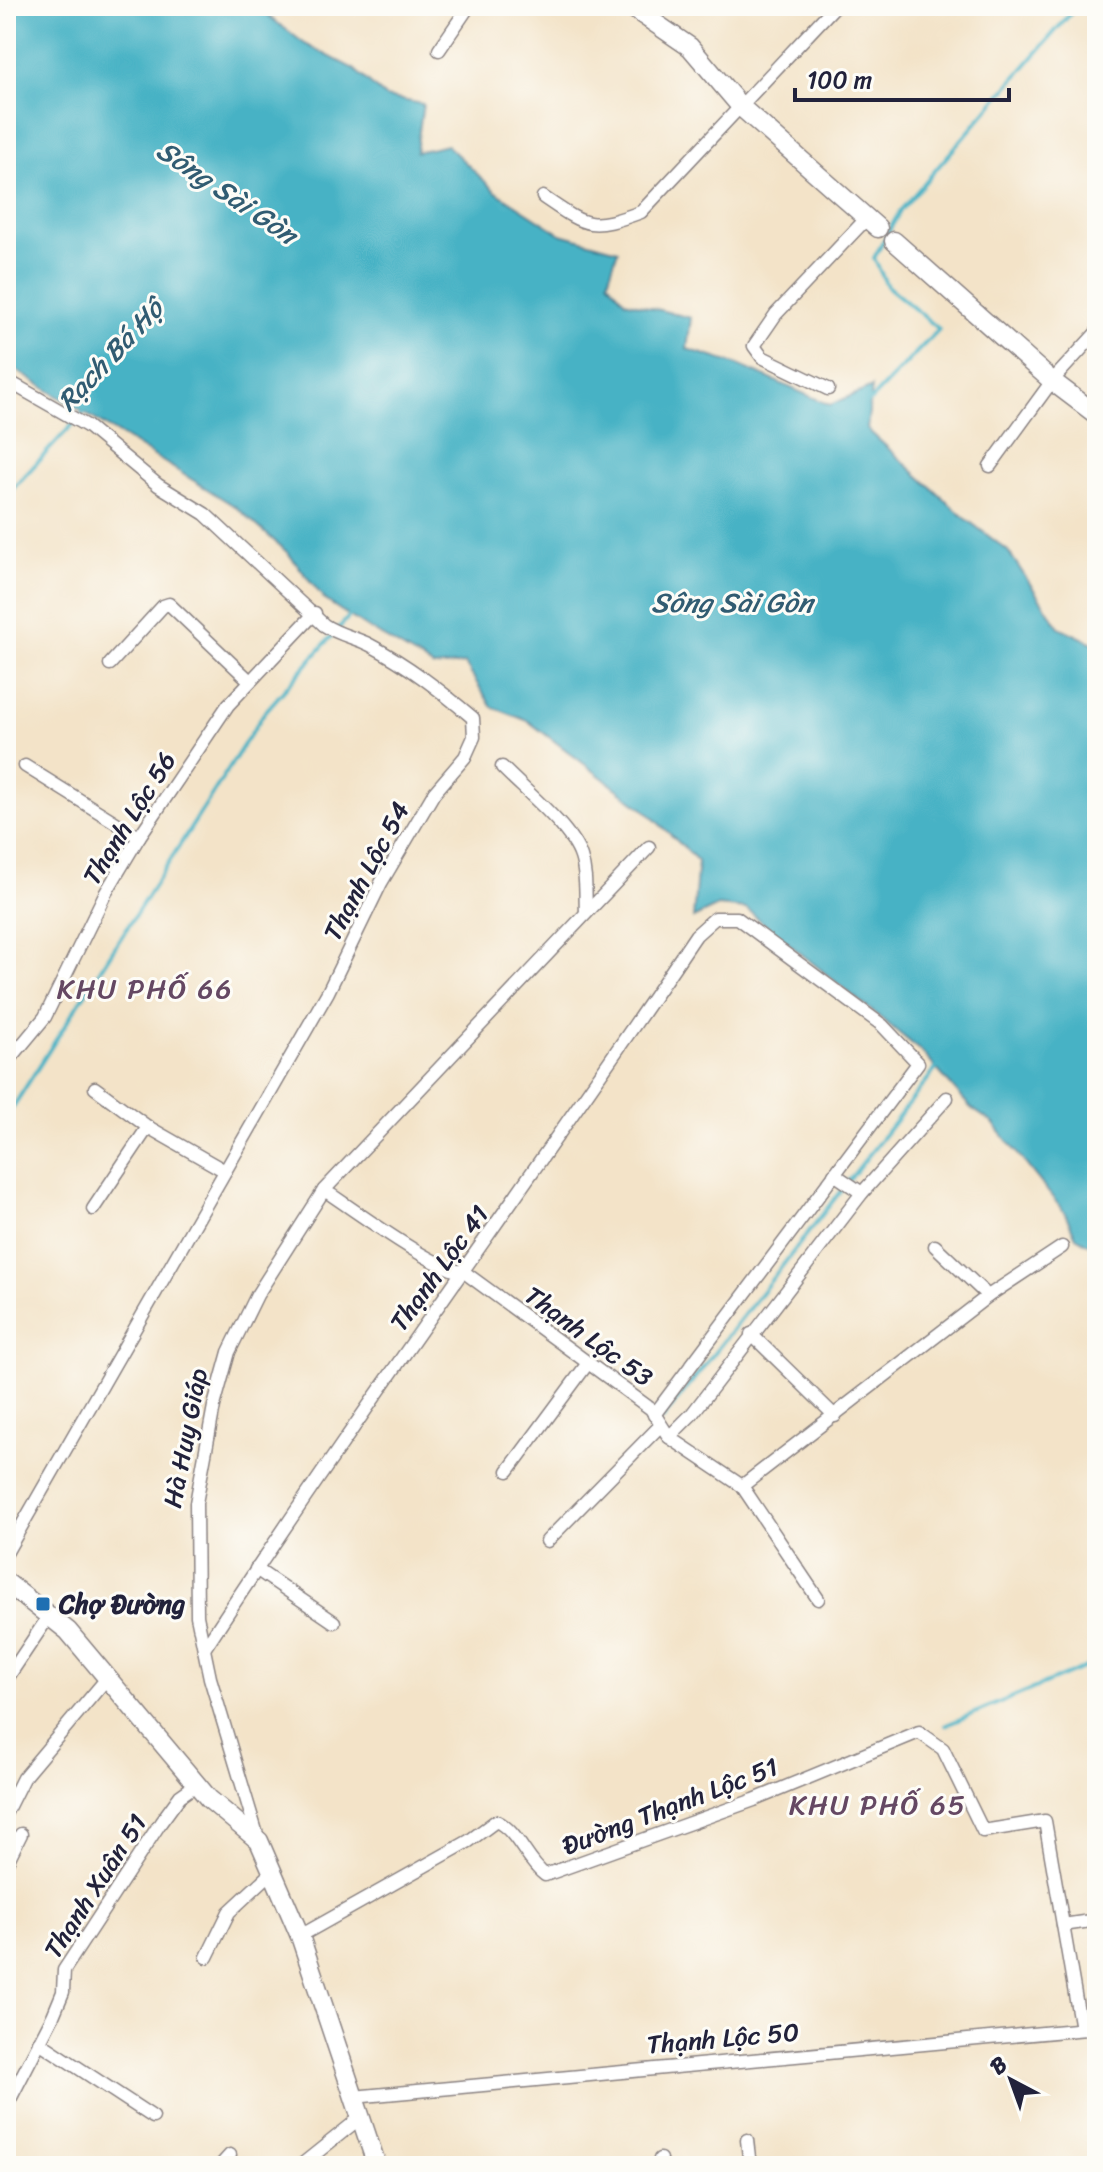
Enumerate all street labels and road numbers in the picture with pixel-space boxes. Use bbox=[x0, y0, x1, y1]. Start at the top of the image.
street label: Thạnh Lộc 56 bbox=[69, 742, 189, 894]
street label: Thạnh Lộc 54 bbox=[310, 793, 422, 949]
street label: Thạnh Lộc 41 bbox=[377, 1195, 501, 1341]
street label: Thạnh Lộc 53 bbox=[515, 1273, 663, 1399]
street label: Hà Huy Giáp bbox=[149, 1364, 221, 1512]
street label: Đường Thạnh Lộc 51 bbox=[555, 1744, 785, 1868]
street label: Thạnh Xuân 51 bbox=[31, 1804, 159, 1968]
street label: Thạnh Lộc 50 bbox=[645, 2008, 801, 2068]

